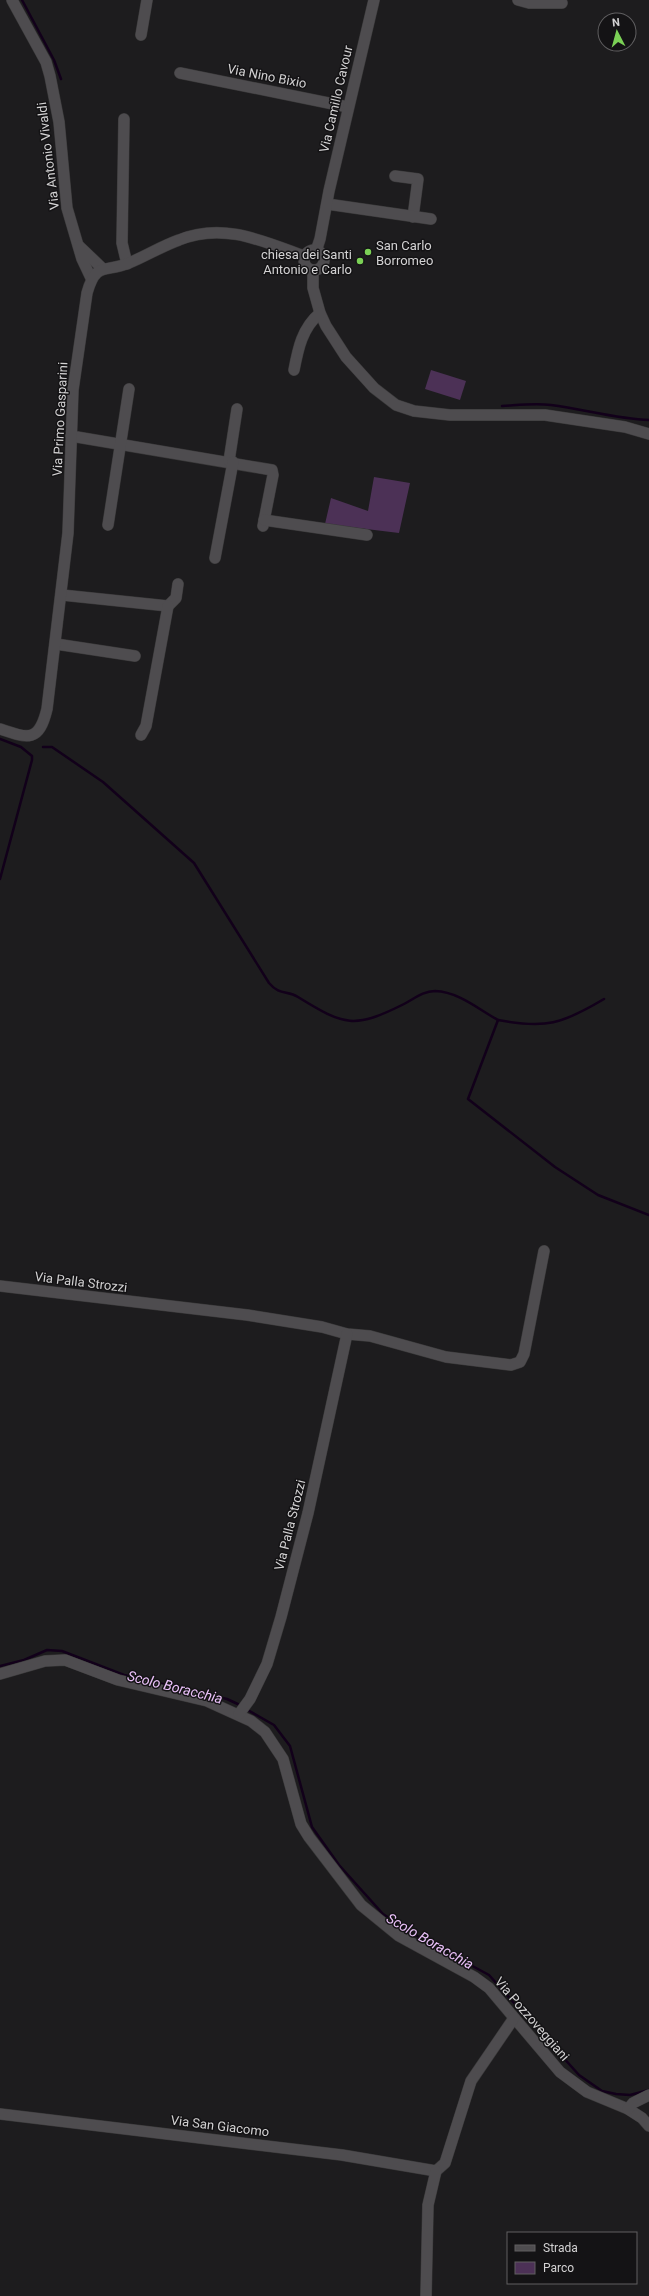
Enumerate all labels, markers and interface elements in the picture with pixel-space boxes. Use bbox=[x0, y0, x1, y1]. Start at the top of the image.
north arrow bbox=[597, 12, 637, 52]
text: N bbox=[611, 16, 621, 29]
street label: Via Camillo Cavour bbox=[316, 43, 356, 154]
street label: Via Nino Bixio bbox=[226, 61, 308, 91]
street label: Via Antonio Vivaldi bbox=[34, 101, 62, 211]
place label: San Carlo Borromeo bbox=[376, 238, 433, 268]
place label: chiesa dei Santi Antonio e Carlo bbox=[261, 247, 352, 277]
marker: San Carlo Borromeo bbox=[363, 247, 373, 257]
marker: chiesa dei Santi Antonio e Carlo bbox=[355, 256, 365, 266]
street label: Via Primo Gasparini bbox=[50, 361, 70, 477]
street label: Via Palla Strozzi bbox=[34, 1269, 128, 1295]
street label: Via Palla Strozzi bbox=[271, 1478, 309, 1572]
water label: Scolo Boracchia bbox=[126, 1667, 224, 1707]
water label: Scolo Boracchia bbox=[384, 1910, 476, 1972]
street label: Via Pozzoveggiani bbox=[492, 1974, 572, 2064]
street label: Via San Giacomo bbox=[170, 2113, 270, 2139]
legend bbox=[507, 2232, 637, 2284]
text: Strada bbox=[543, 2241, 578, 2255]
text: Parco bbox=[543, 2261, 574, 2275]

